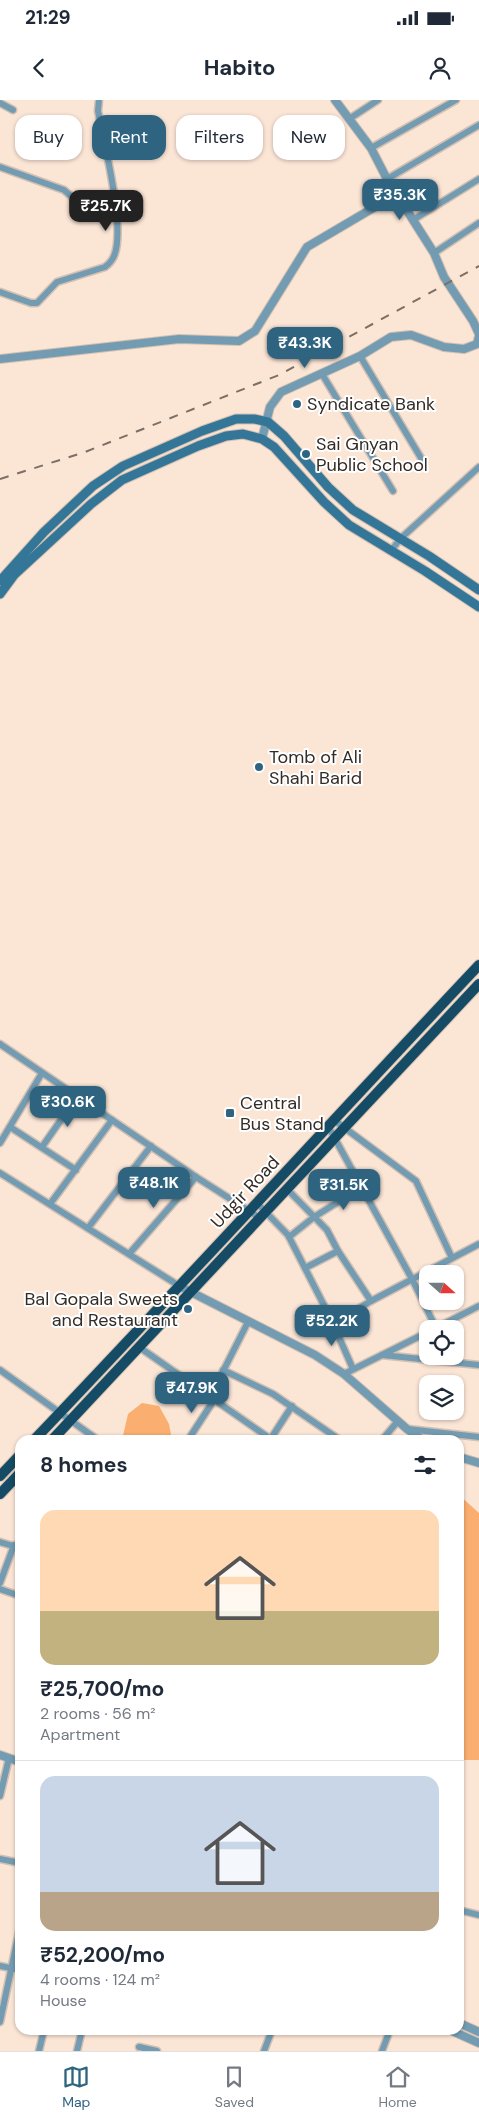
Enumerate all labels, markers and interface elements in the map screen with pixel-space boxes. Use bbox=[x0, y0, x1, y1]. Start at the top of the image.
text: 21:29 bbox=[25, 5, 71, 30]
text: Habito bbox=[204, 53, 275, 82]
icon: back bbox=[25, 54, 53, 82]
icon: person bbox=[426, 54, 454, 82]
chip: Buy bbox=[15, 115, 82, 160]
chip: Rent bbox=[92, 115, 166, 160]
chip: Filters bbox=[176, 115, 263, 160]
chip: New bbox=[273, 115, 345, 160]
pin: ₹35.3K bbox=[359, 178, 441, 221]
text: ₹35.3K bbox=[373, 184, 427, 205]
pin: ₹25.7K bbox=[65, 190, 147, 232]
text: ₹25.7K bbox=[80, 195, 132, 216]
pin: ₹43.3K bbox=[264, 326, 346, 369]
text: ₹43.3K bbox=[278, 332, 332, 353]
place label: Syndicate Bank bbox=[307, 392, 435, 416]
marker: Syndicate Bank bbox=[291, 398, 303, 410]
place label: Sai Gnyan Public School bbox=[316, 432, 428, 477]
marker: Sai Gnyan Public School bbox=[300, 448, 312, 460]
place label: Tomb of Ali Shahi Barid bbox=[269, 745, 362, 790]
marker: Tomb of Ali Shahi Barid bbox=[253, 761, 265, 773]
pin: ₹30.6K bbox=[27, 1086, 109, 1128]
text: ₹30.6K bbox=[41, 1091, 95, 1112]
place label: Central Bus Stand bbox=[240, 1091, 324, 1136]
marker: Central Bus Stand bbox=[224, 1107, 236, 1119]
street label: Udgir Road bbox=[205, 1151, 285, 1233]
pin: ₹48.1K bbox=[113, 1166, 195, 1209]
pin: ₹31.5K bbox=[303, 1168, 385, 1211]
text: ₹48.1K bbox=[129, 1172, 179, 1193]
text: ₹31.5K bbox=[319, 1174, 369, 1195]
north arrow bbox=[419, 1265, 464, 1310]
map controls bbox=[419, 1265, 464, 1420]
place label: Bal Gopala Sweets and Restaurant bbox=[25, 1287, 178, 1332]
marker: Bal Gopala Sweets and Restaurant bbox=[182, 1303, 194, 1315]
pin: ₹52.2K bbox=[291, 1304, 373, 1347]
text: ₹52.2K bbox=[306, 1310, 358, 1331]
button: locate bbox=[419, 1320, 464, 1365]
pin: ₹47.9K bbox=[151, 1372, 233, 1414]
button: layers bbox=[419, 1375, 464, 1420]
text: ₹47.9K bbox=[166, 1377, 218, 1398]
text: 8 homes bbox=[40, 1451, 128, 1479]
icon: filters bbox=[411, 1451, 439, 1479]
icon: home bbox=[195, 1543, 285, 1633]
text: ₹25,700/mo bbox=[40, 1675, 164, 1703]
text: 2 rooms · 56 m² bbox=[40, 1703, 156, 1724]
text: Apartment bbox=[40, 1724, 120, 1745]
icon: home bbox=[195, 1808, 285, 1898]
text: ₹52,200/mo bbox=[40, 1941, 165, 1969]
text: 4 rooms · 124 m² bbox=[40, 1969, 160, 1990]
text: House bbox=[40, 1990, 87, 2011]
tab: Map bbox=[62, 2063, 90, 2111]
tab: Saved bbox=[215, 2063, 254, 2111]
tab: Home bbox=[378, 2063, 417, 2111]

